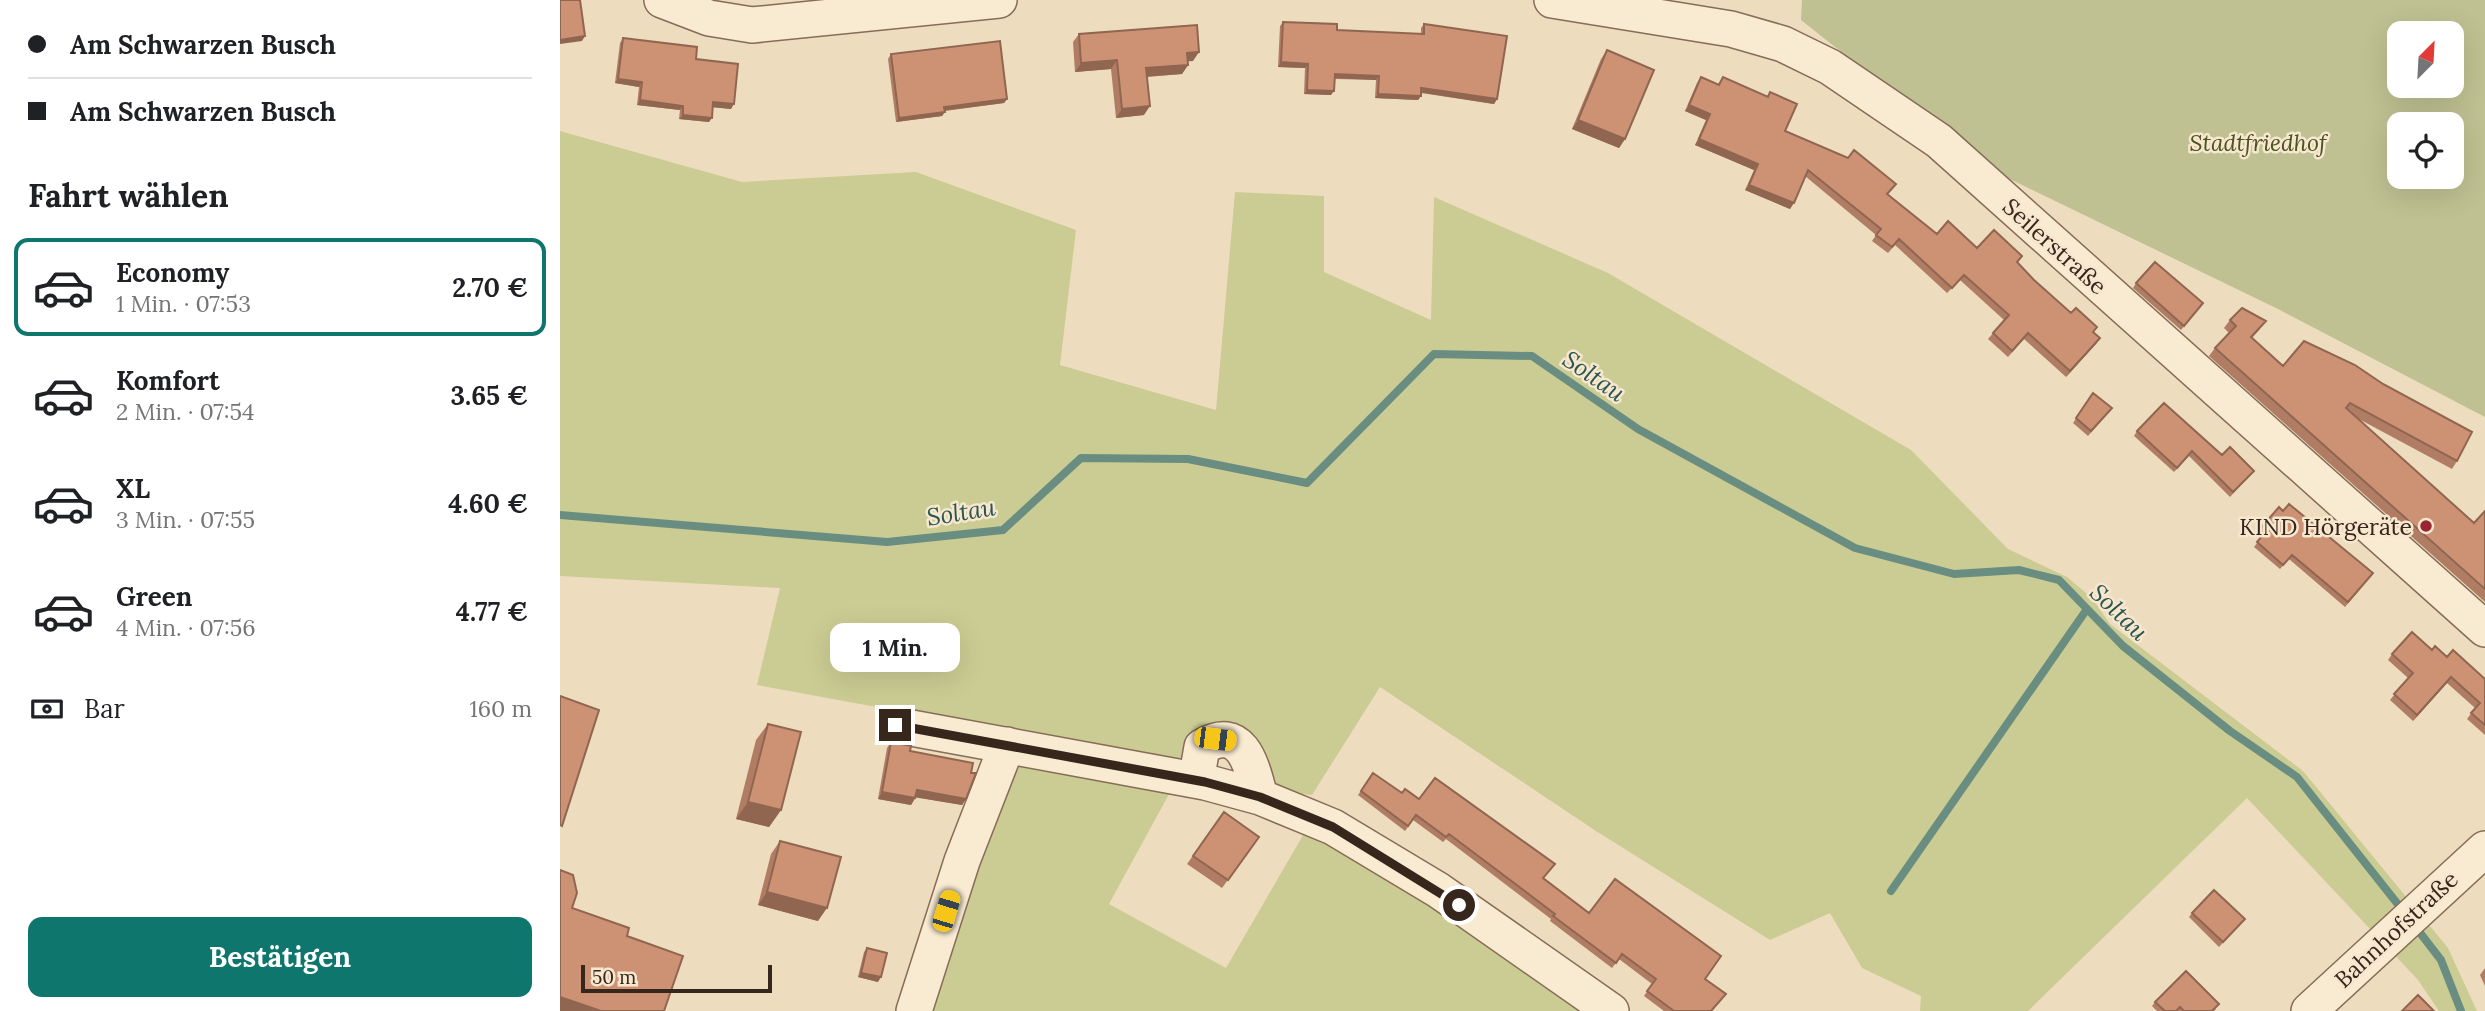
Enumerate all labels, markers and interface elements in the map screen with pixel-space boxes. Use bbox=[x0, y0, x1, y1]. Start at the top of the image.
north arrow bbox=[2387, 21, 2464, 98]
map controls bbox=[2387, 21, 2464, 189]
text: Am Schwarzen Busch bbox=[70, 28, 336, 61]
text: Am Schwarzen Busch bbox=[70, 95, 336, 128]
button: locate bbox=[2387, 112, 2464, 189]
park label: Stadtfriedhof bbox=[2190, 128, 2329, 157]
text: Fahrt wählen bbox=[28, 175, 229, 216]
street label: Seilerstraße bbox=[1997, 192, 2113, 300]
icon: car bbox=[32, 256, 95, 319]
text: Economy bbox=[116, 256, 229, 289]
text: 2.70 € bbox=[452, 271, 528, 304]
text: 1 Min. · 07:53 bbox=[116, 289, 251, 318]
water label: Soltau bbox=[1557, 344, 1632, 409]
icon: car bbox=[32, 364, 95, 427]
text: Komfort bbox=[116, 364, 220, 397]
text: 3.65 € bbox=[451, 379, 528, 412]
text: 2 Min. · 07:54 bbox=[116, 397, 255, 426]
icon: car bbox=[32, 472, 95, 535]
text: XL bbox=[116, 472, 150, 505]
text: 4.60 € bbox=[448, 487, 528, 520]
water label: Soltau bbox=[925, 491, 998, 533]
text: 3 Min. · 07:55 bbox=[116, 505, 255, 534]
place label: KIND Hörgeräte bbox=[2239, 512, 2412, 541]
marker: KIND Hörgeräte bbox=[2418, 518, 2434, 534]
water label: Soltau bbox=[2083, 577, 2155, 648]
icon: car bbox=[32, 580, 95, 643]
text: Green bbox=[116, 580, 192, 613]
text: 4.77 € bbox=[456, 595, 528, 628]
text: 4 Min. · 07:56 bbox=[116, 613, 256, 642]
callout: 1 Min. bbox=[830, 624, 960, 672]
text: 1 Min. bbox=[862, 633, 928, 662]
icon: cash bbox=[28, 690, 66, 728]
text: Bar bbox=[84, 692, 125, 725]
text: 160 m bbox=[469, 694, 532, 723]
route end bbox=[879, 709, 911, 741]
car bbox=[1193, 726, 1238, 752]
street label: Bahnhofstraße bbox=[2328, 864, 2464, 994]
car bbox=[930, 888, 963, 934]
route start bbox=[1443, 889, 1475, 921]
button: Bestätigen bbox=[28, 917, 532, 997]
scale bar bbox=[581, 962, 772, 994]
text: 50 m bbox=[592, 965, 636, 989]

